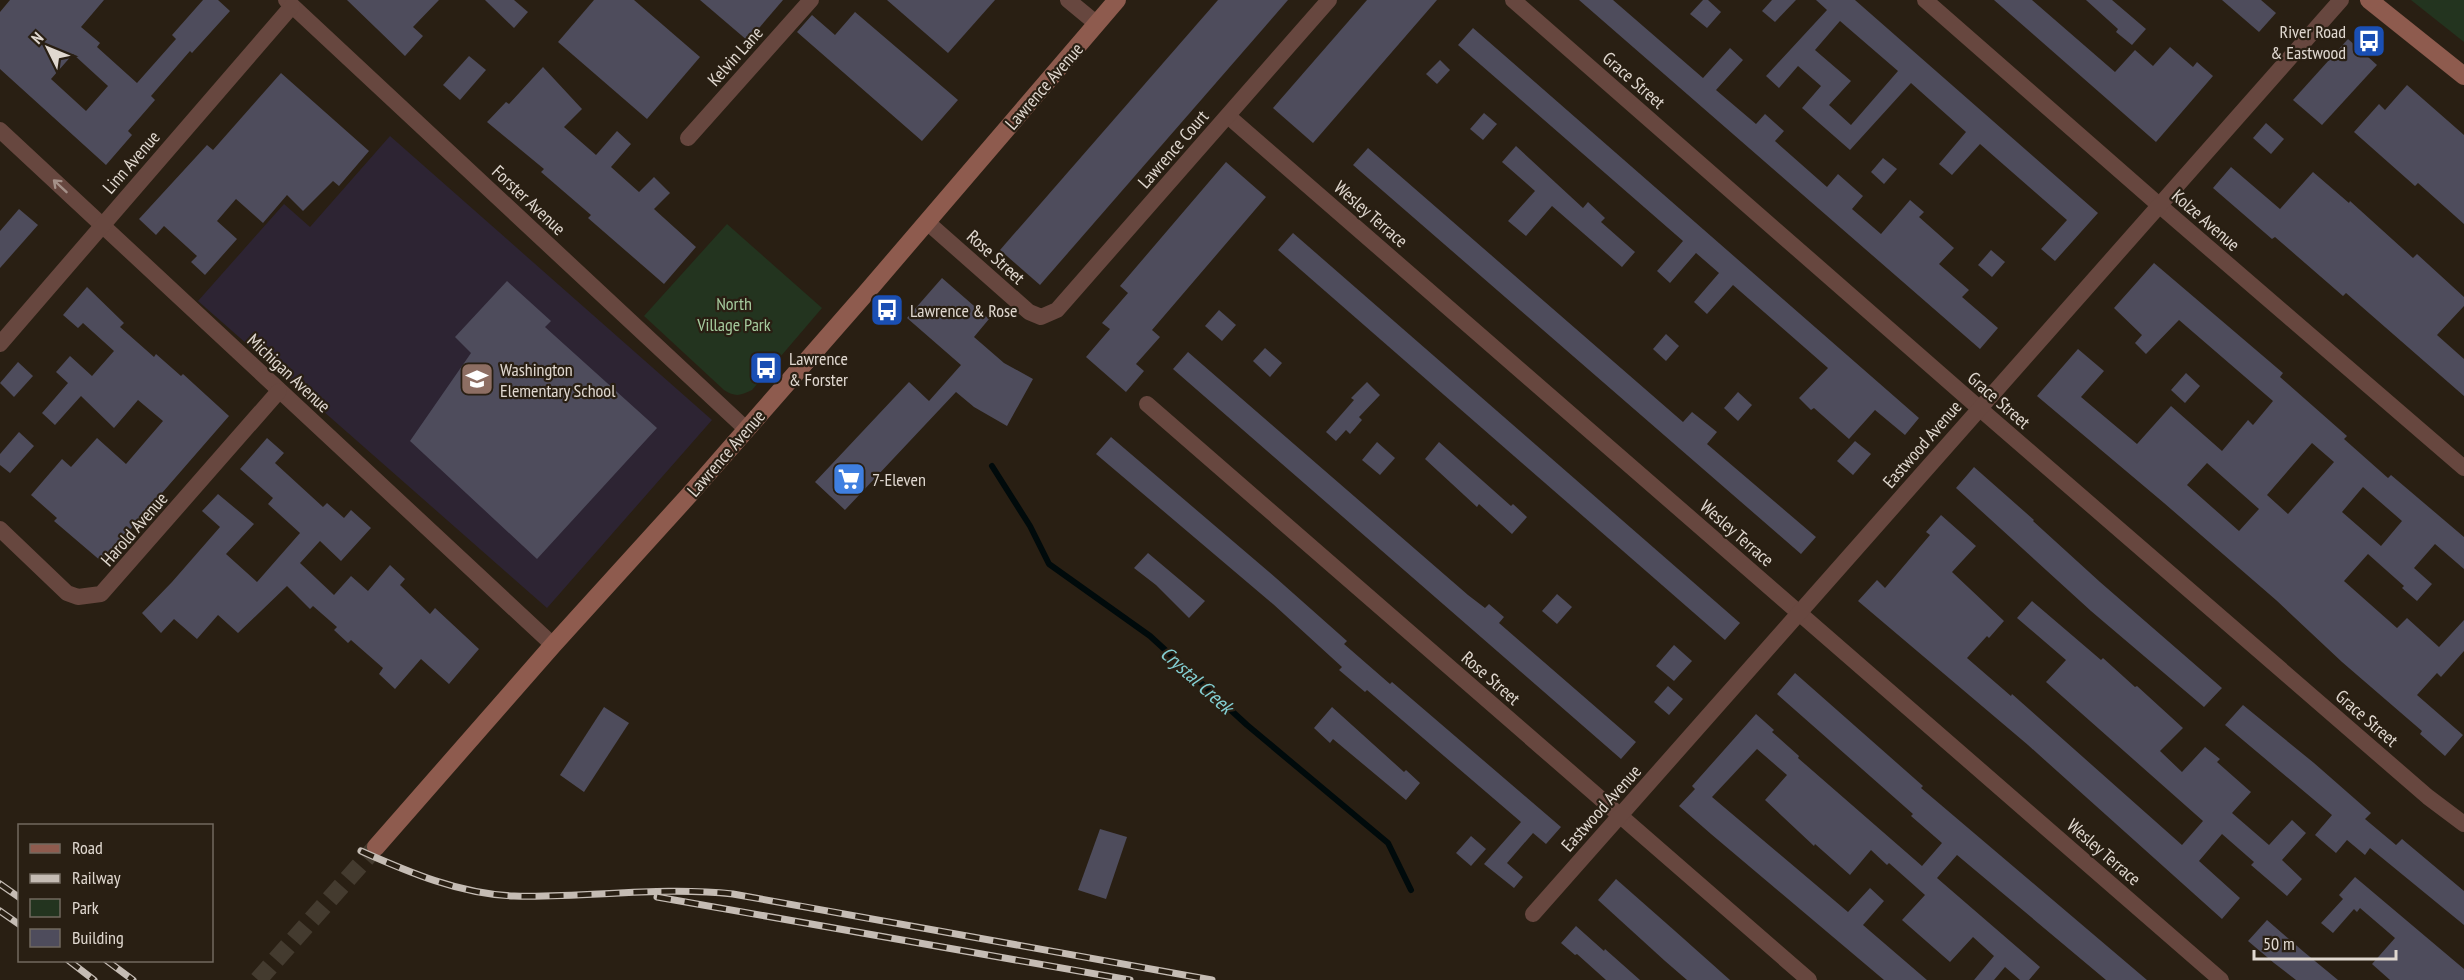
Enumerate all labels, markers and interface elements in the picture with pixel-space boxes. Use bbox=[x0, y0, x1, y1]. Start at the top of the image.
north arrow bbox=[18, 18, 78, 78]
place label: River Road & Eastwood bbox=[2271, 20, 2346, 64]
street label: Kelvin Lane bbox=[702, 21, 768, 91]
bus stop icon: River Road & Eastwood bbox=[2351, 23, 2387, 59]
text: N bbox=[27, 28, 47, 48]
street label: Lawrence Avenue bbox=[1000, 38, 1088, 134]
street label: Grace Street bbox=[1598, 47, 1670, 114]
street label: Lawrence Court bbox=[1133, 105, 1213, 193]
street label: Linn Avenue bbox=[97, 126, 165, 198]
street label: Forster Avenue bbox=[487, 160, 571, 240]
street label: Wesley Terrace bbox=[1329, 176, 1413, 252]
one-way arrow bbox=[53, 179, 68, 193]
street label: Kolze Avenue bbox=[2167, 184, 2245, 256]
street label: Rose Street bbox=[962, 225, 1030, 289]
park label: North Village Park bbox=[696, 292, 771, 336]
bus stop icon: Lawrence & Rose bbox=[869, 292, 905, 328]
place label: Lawrence & Rose bbox=[910, 299, 1018, 322]
street label: Michigan Avenue bbox=[243, 329, 335, 417]
place label: Lawrence & Forster bbox=[789, 347, 848, 391]
bus stop icon: Lawrence & Forster bbox=[748, 350, 784, 386]
place label: Washington Elementary School bbox=[500, 358, 616, 402]
school or university icon: Washington Elementary School bbox=[459, 361, 495, 397]
street label: Grace Street bbox=[1963, 367, 2035, 434]
street label: Eastwood Avenue bbox=[1878, 395, 1966, 493]
street label: Lawrence Avenue bbox=[682, 405, 770, 501]
supermarket icon: 7-Eleven bbox=[831, 461, 867, 497]
place label: 7-Eleven bbox=[872, 468, 926, 491]
street label: Harold Avenue bbox=[96, 487, 172, 571]
street label: Wesley Terrace bbox=[1695, 495, 1779, 571]
water label: Crystal Creek bbox=[1155, 640, 1241, 721]
street label: Rose Street bbox=[1457, 646, 1525, 710]
street label: Grace Street bbox=[2331, 685, 2403, 752]
street label: Eastwood Avenue bbox=[1556, 760, 1646, 856]
street label: Wesley Terrace bbox=[2062, 814, 2146, 890]
legend bbox=[18, 824, 213, 962]
text: Road bbox=[72, 836, 103, 859]
text: Railway bbox=[72, 866, 121, 889]
text: Park bbox=[72, 896, 99, 919]
scale bar bbox=[2254, 923, 2396, 961]
text: Building bbox=[72, 926, 124, 949]
text: 50 m bbox=[2263, 932, 2295, 955]

